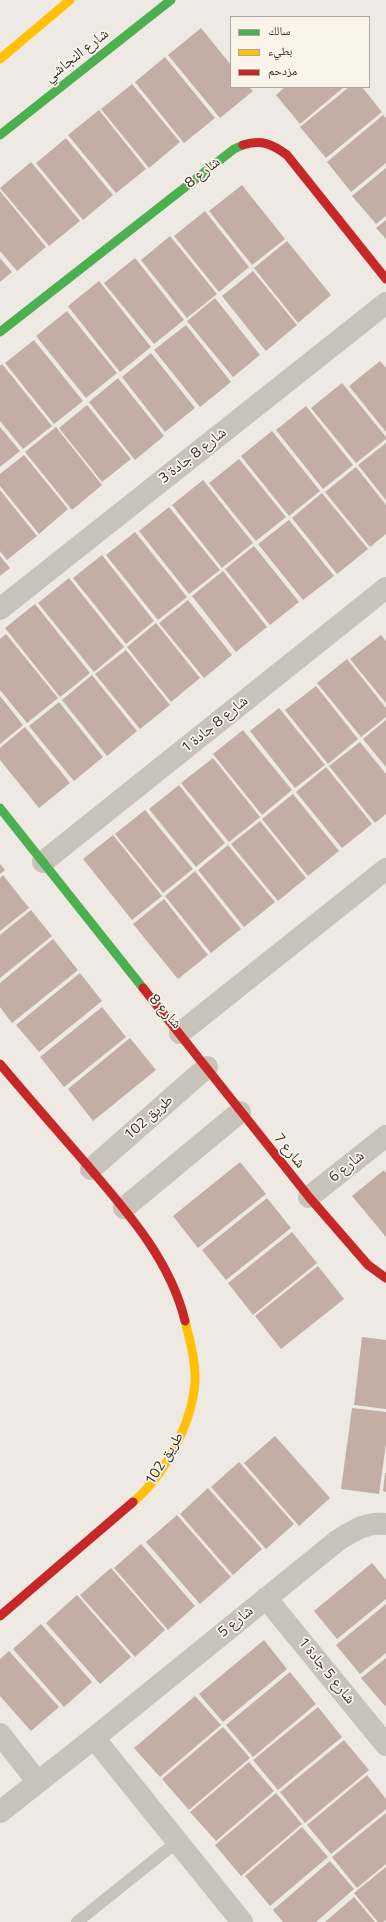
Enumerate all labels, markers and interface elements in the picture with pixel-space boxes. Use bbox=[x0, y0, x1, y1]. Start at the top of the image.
legend bbox=[230, 16, 370, 88]
text: سالك bbox=[268, 21, 290, 40]
street label: شارع النجاشي bbox=[41, 25, 113, 87]
text: بطيء bbox=[268, 41, 292, 60]
text: مزدحم bbox=[268, 61, 297, 80]
street label: شارع 8 bbox=[182, 154, 224, 192]
street label: شارع 8 جادة 3 bbox=[156, 424, 230, 488]
street label: شارع 8 جادة 1 bbox=[178, 693, 252, 757]
street label: شارع 8 bbox=[145, 991, 185, 1033]
street label: طريق 102 bbox=[121, 1092, 177, 1144]
street label: شارع 7 bbox=[269, 1130, 309, 1172]
street label: شارع 6 bbox=[326, 1147, 368, 1187]
street label: طريق 102 bbox=[142, 1429, 188, 1489]
street label: شارع 5 bbox=[215, 1602, 257, 1642]
street label: شارع 5 جادة 1 bbox=[294, 1634, 358, 1708]

